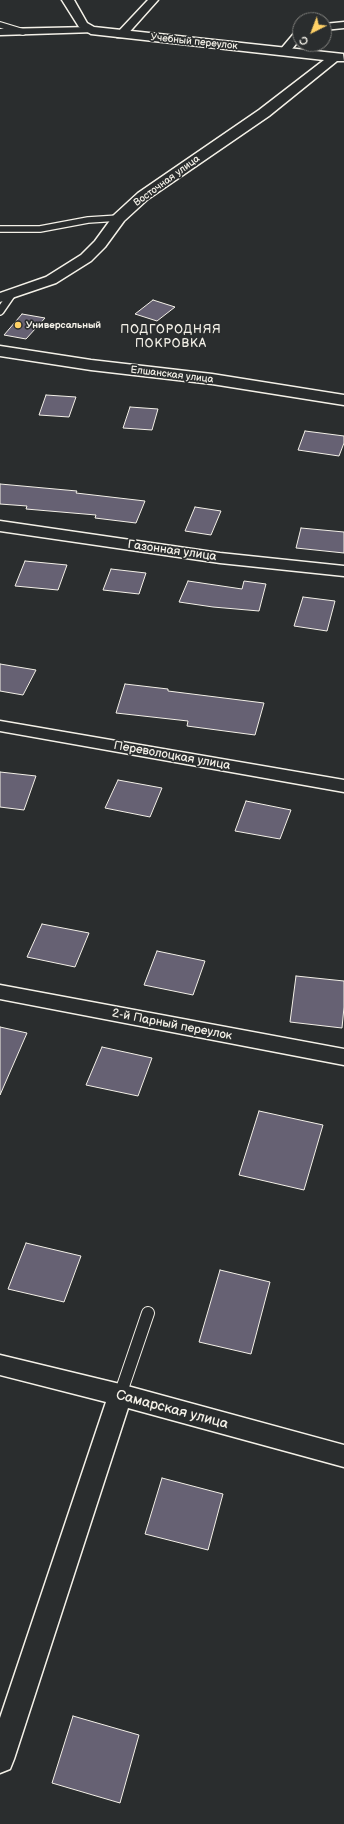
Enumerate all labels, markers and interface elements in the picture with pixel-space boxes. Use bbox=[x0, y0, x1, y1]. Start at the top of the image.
north arrow bbox=[292, 12, 332, 52]
street label: Учебный переулок bbox=[150, 31, 238, 53]
text: С bbox=[297, 33, 311, 48]
street label: Восточная улица bbox=[132, 153, 202, 209]
place label: Универсальный bbox=[26, 319, 101, 331]
marker: Универсальный bbox=[13, 320, 23, 330]
district label: ПОДГОРОДНЯЯ ПОКРОВКА bbox=[120, 323, 222, 351]
street label: Елшанская улица bbox=[130, 364, 214, 386]
street label: Газонная улица bbox=[127, 538, 217, 564]
street label: Переволоцкая улица bbox=[113, 739, 231, 773]
street label: 2-й Парный переулок bbox=[111, 1006, 233, 1044]
street label: Самарская улица bbox=[114, 1387, 230, 1433]

